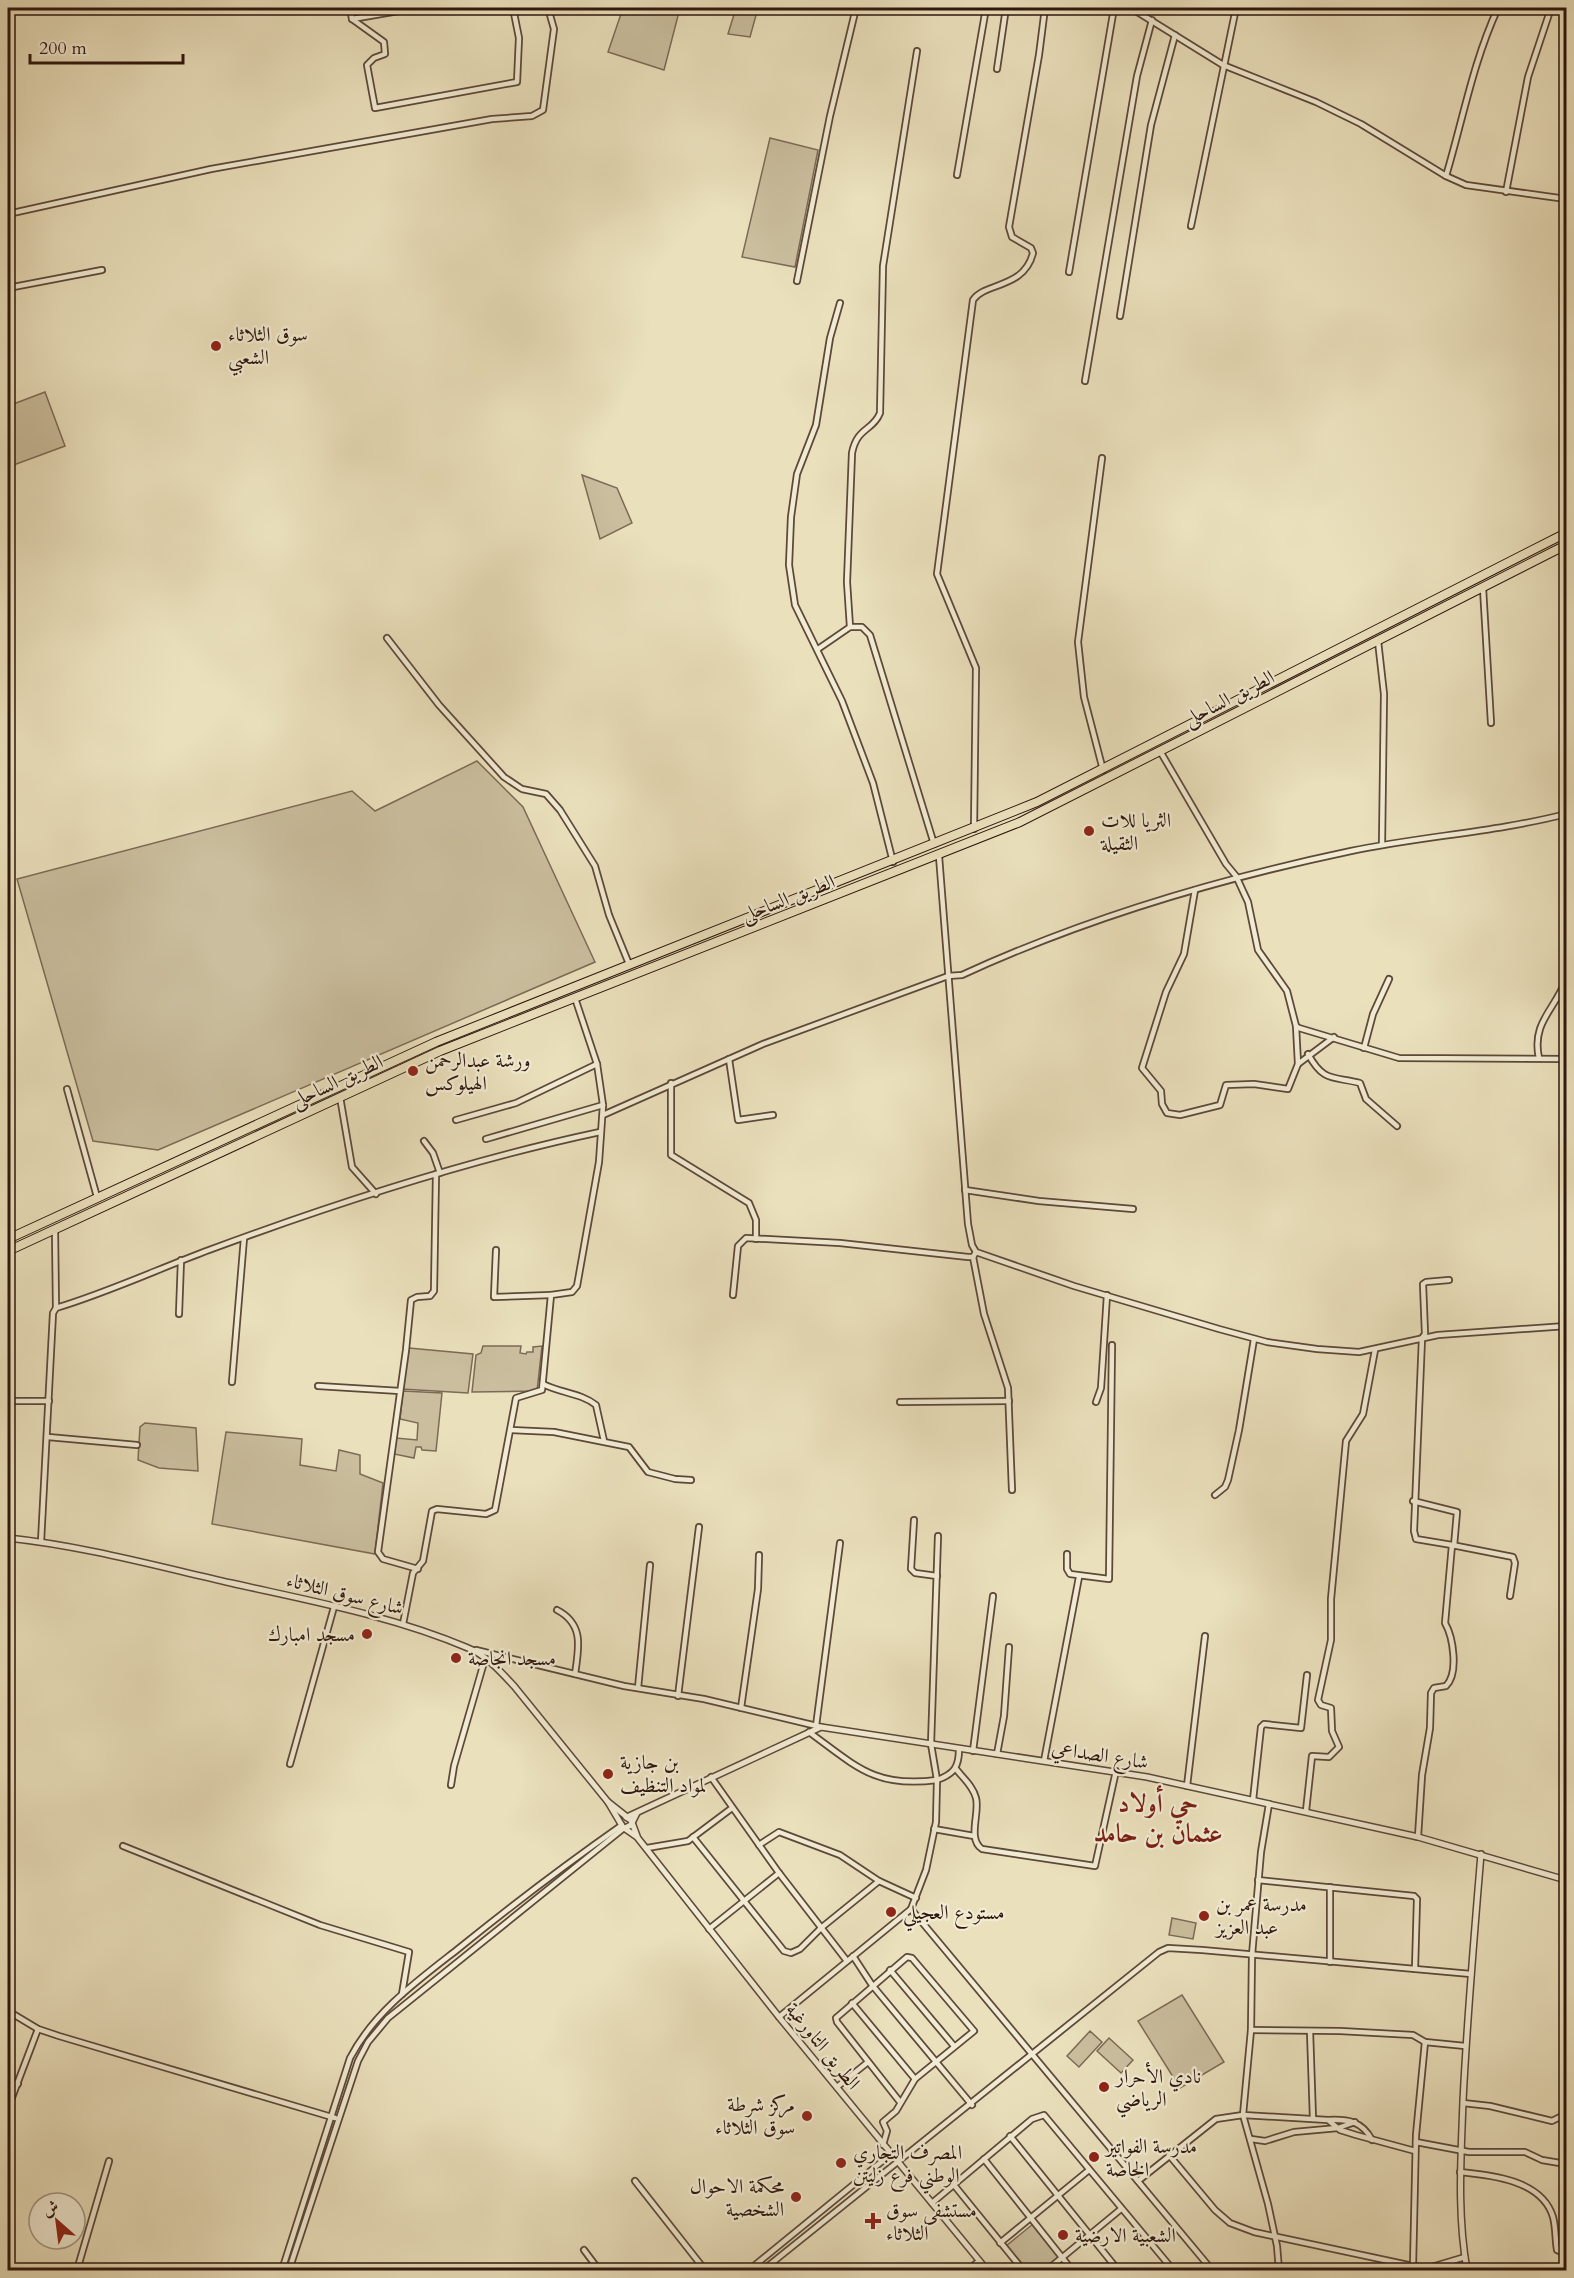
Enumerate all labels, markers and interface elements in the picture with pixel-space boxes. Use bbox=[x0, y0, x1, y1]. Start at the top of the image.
scale bar bbox=[30, 27, 183, 65]
text: 200 m bbox=[39, 36, 87, 61]
place label: سوق الثلاثاء الشعبي bbox=[228, 321, 308, 376]
marker: سوق الثلاثاء الشعبي bbox=[209, 339, 223, 353]
street label: الطريق الساحلى bbox=[1179, 664, 1280, 733]
place label: الثريا للات الثقيلة bbox=[1100, 807, 1171, 857]
marker: الثريا للات الثقيلة bbox=[1082, 824, 1096, 838]
street label: الطريق الساحلى bbox=[737, 868, 839, 929]
place label: ورشة عبدالرحمن الهيلوكس bbox=[425, 1047, 531, 1097]
street label: الطريق الساحلى bbox=[287, 1048, 388, 1115]
marker: ورشة عبدالرحمن الهيلوكس bbox=[406, 1064, 420, 1078]
street label: شارع سوق الثلاثاء bbox=[283, 1566, 406, 1625]
place label: مسجد امبارك bbox=[268, 1621, 355, 1648]
marker: مسجد امبارك bbox=[360, 1627, 374, 1641]
place label: مسجد انجاصة bbox=[468, 1645, 556, 1672]
marker: مسجد انجاصة bbox=[449, 1651, 463, 1665]
street label: شارع الصداعي bbox=[1049, 1734, 1150, 1780]
place label: بن جازية لمواد التنظيف bbox=[620, 1749, 706, 1799]
marker: بن جازية لمواد التنظيف bbox=[601, 1767, 615, 1781]
district label: حي أولاد عثمان بن حامد bbox=[1093, 1785, 1223, 1851]
place label: مدرسة عمر بن عبد العزيز bbox=[1214, 1891, 1307, 1941]
place label: مستودع العجيلي bbox=[903, 1899, 1005, 1932]
marker: مستودع العجيلي bbox=[884, 1905, 898, 1919]
marker: مدرسة عمر بن عبد العزيز bbox=[1197, 1909, 1211, 1923]
street label: الطريق التاورغية bbox=[780, 1997, 866, 2095]
place label: نادي الأحرار الرياضي bbox=[1114, 2061, 1201, 2118]
marker: نادي الأحرار الرياضي bbox=[1097, 2080, 1111, 2094]
place label: مركز شرطة سوق الثلاثاء bbox=[715, 2091, 795, 2141]
marker: مركز شرطة سوق الثلاثاء bbox=[800, 2109, 814, 2123]
place label: مدرسة الفواتير الخاصة bbox=[1104, 2133, 1197, 2183]
place label: المصرف التجاري الوطني فرع زليتن bbox=[853, 2139, 962, 2194]
marker: مدرسة الفواتير الخاصة bbox=[1087, 2150, 1101, 2164]
marker: المصرف التجاري الوطني فرع زليتن bbox=[834, 2156, 848, 2170]
place label: محكمة الاحوال الشخصية bbox=[690, 2173, 784, 2223]
marker: محكمة الاحوال الشخصية bbox=[789, 2190, 803, 2204]
north arrow bbox=[27, 2191, 87, 2251]
text: ش bbox=[38, 2195, 63, 2222]
place label: مستشفى سوق الثلاثاء bbox=[886, 2197, 977, 2247]
marker: مستشفى سوق الثلاثاء bbox=[864, 2212, 882, 2230]
place label: الشعبية الارضية bbox=[1075, 2222, 1176, 2249]
marker: الشعبية الارضية bbox=[1056, 2228, 1070, 2242]

